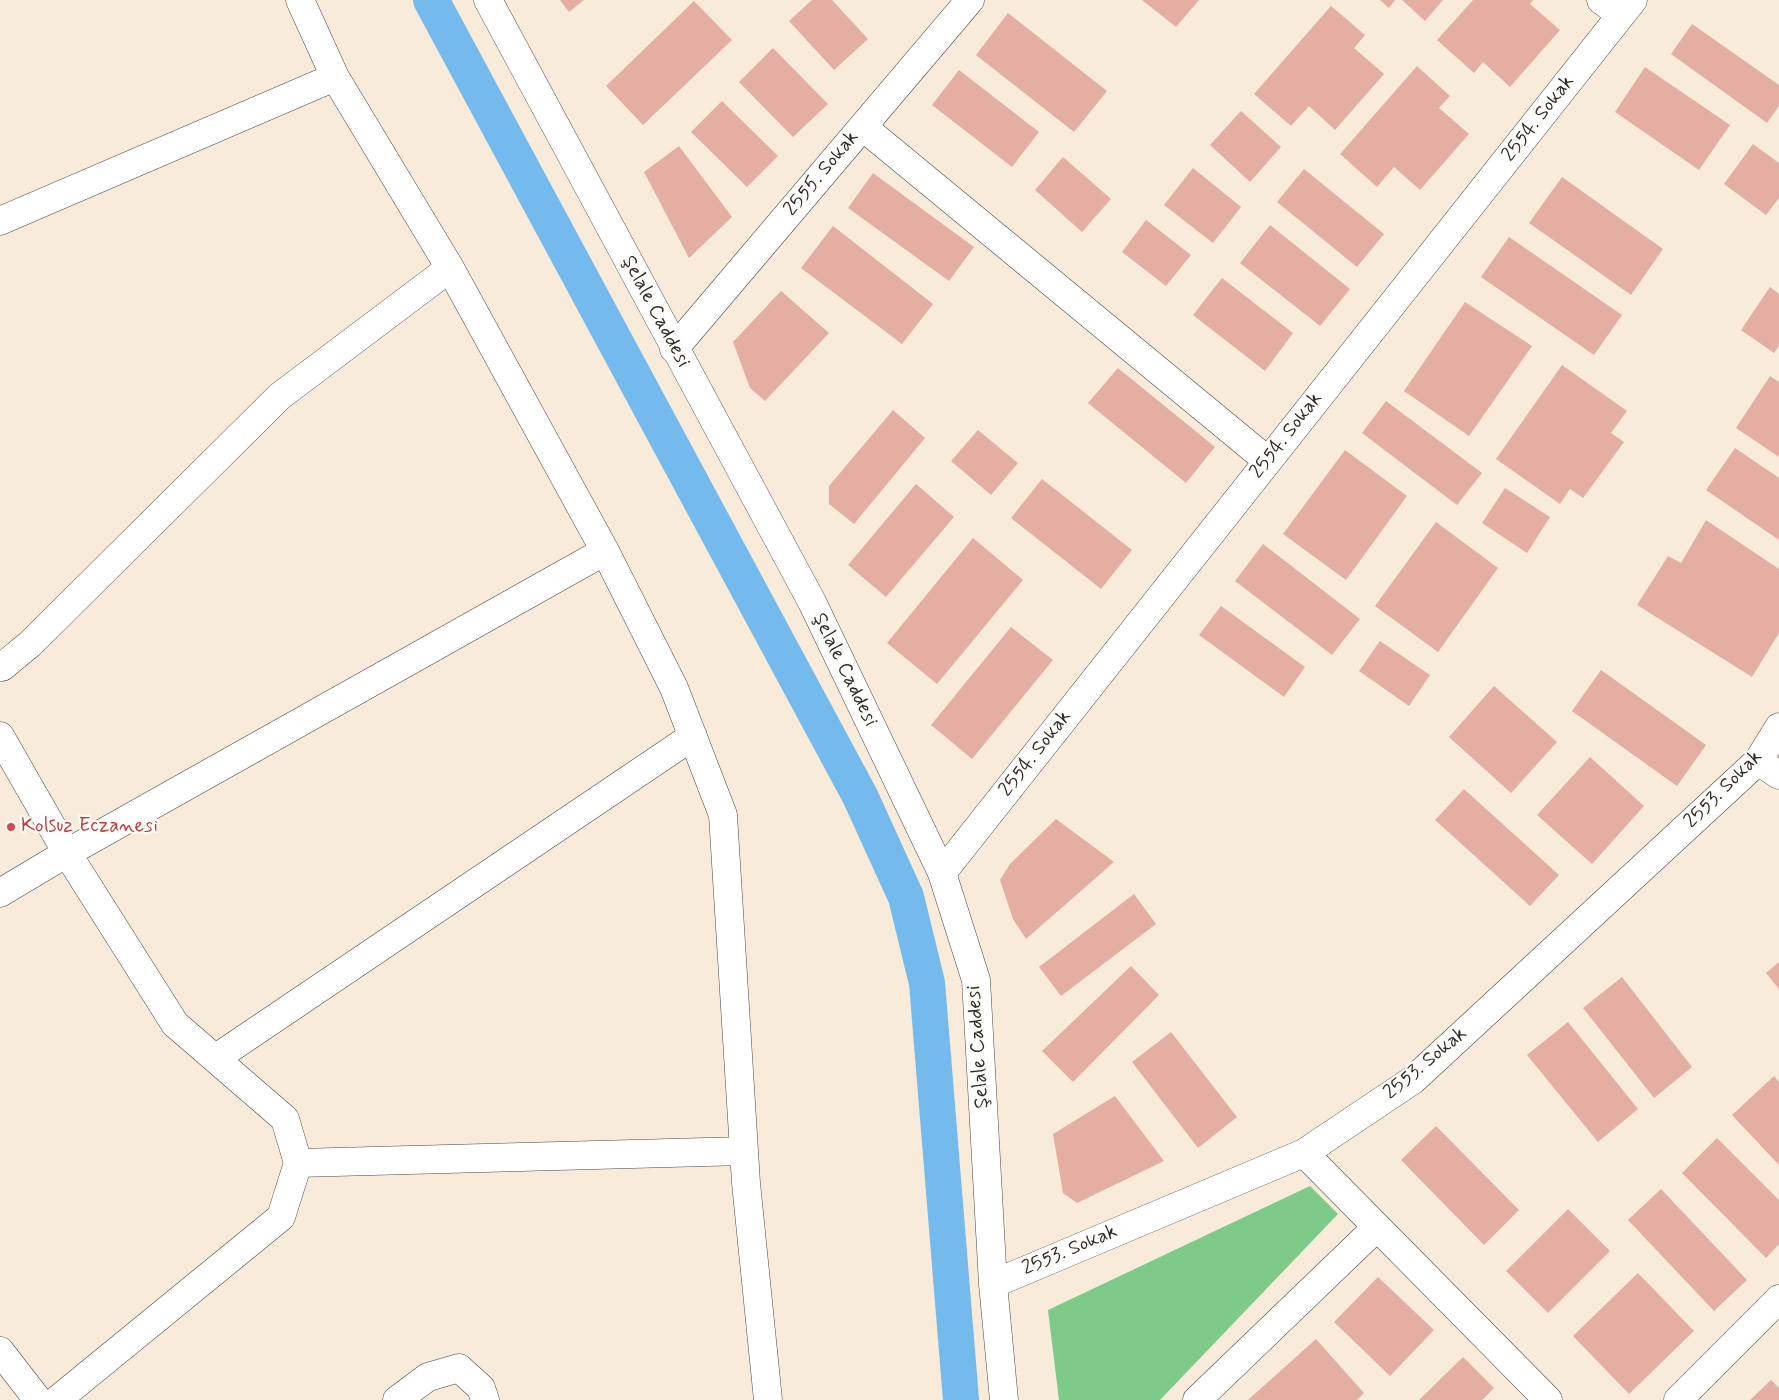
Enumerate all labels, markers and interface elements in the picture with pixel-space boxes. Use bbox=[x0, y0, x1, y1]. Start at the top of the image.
street label: 2554. Sokak bbox=[1498, 71, 1580, 167]
street label: 2555. Sokak bbox=[779, 127, 865, 221]
street label: Şelale Caddesi bbox=[615, 252, 695, 372]
street label: 2554. Sokak bbox=[1246, 388, 1328, 484]
street label: Şelale Caddesi bbox=[806, 609, 882, 731]
street label: 2554. Sokak bbox=[995, 706, 1077, 802]
street label: 2553. Sokak bbox=[1680, 746, 1768, 834]
place label: Kolsuz Eczanesi bbox=[21, 815, 158, 839]
marker: Kolsuz Eczanesi bbox=[5, 821, 17, 833]
street label: Şelale Caddesi bbox=[963, 985, 995, 1109]
street label: 2553. Sokak bbox=[1380, 1022, 1472, 1106]
street label: 2553. Sokak bbox=[1019, 1220, 1121, 1282]

